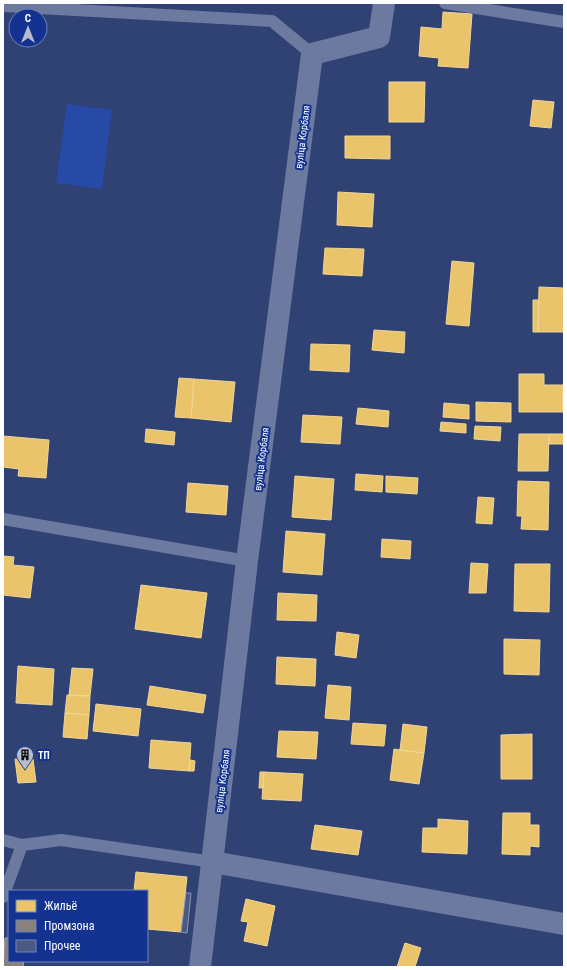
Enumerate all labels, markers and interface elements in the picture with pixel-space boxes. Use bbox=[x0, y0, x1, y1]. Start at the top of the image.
north arrow bbox=[8, 8, 48, 48]
text: С bbox=[25, 12, 31, 25]
street label: вуліца Корбаля bbox=[293, 105, 312, 169]
street label: вуліца Корбаля bbox=[252, 427, 271, 491]
building icon: ТП bbox=[15, 745, 35, 770]
street label: вуліца Корбаля bbox=[213, 749, 232, 813]
place label: ТП bbox=[38, 750, 50, 761]
legend bbox=[8, 890, 148, 962]
text: Жильё bbox=[44, 899, 77, 913]
text: Промзона bbox=[44, 919, 95, 933]
text: Прочее bbox=[44, 939, 81, 953]

